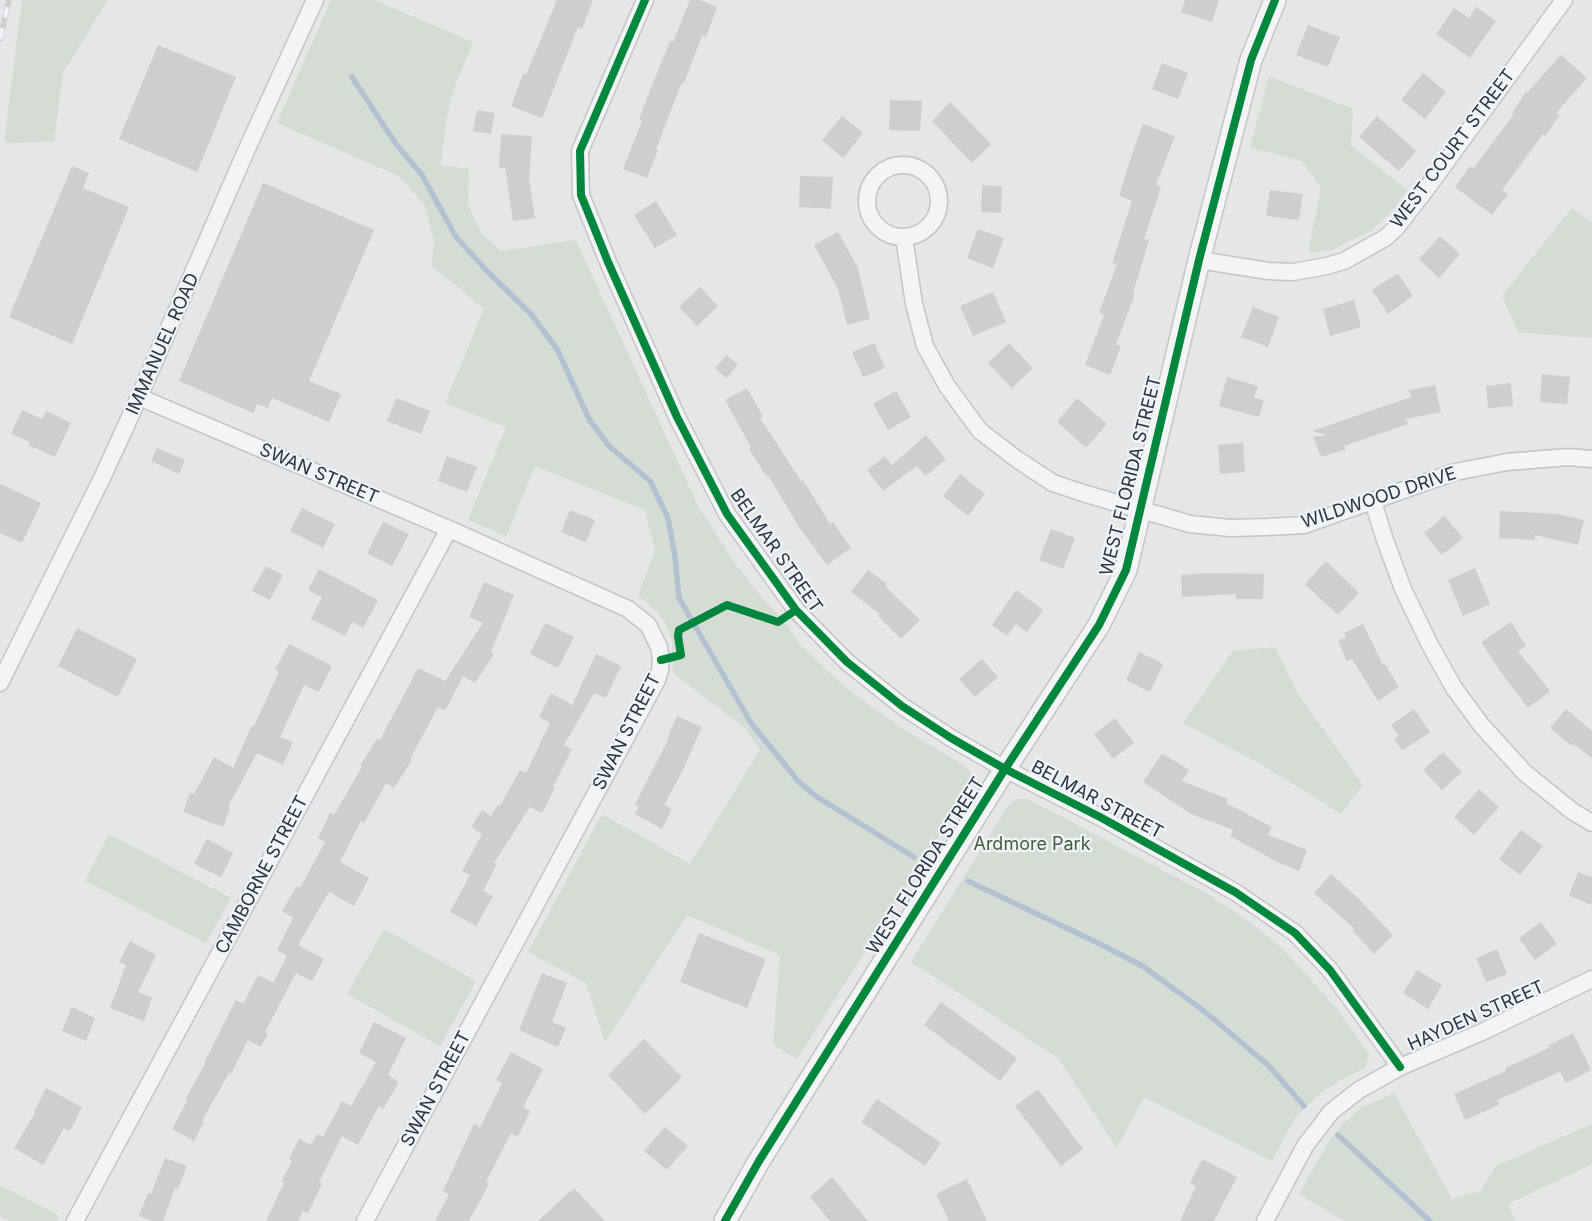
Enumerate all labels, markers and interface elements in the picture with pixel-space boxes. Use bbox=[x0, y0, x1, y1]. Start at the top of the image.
street label: WEST COURT STREET bbox=[1386, 65, 1520, 233]
street label: IMMANUEL ROAD bbox=[122, 270, 204, 418]
street label: WEST FLORIDA STREET bbox=[1096, 374, 1166, 578]
street label: SWAN STREET bbox=[256, 439, 382, 509]
street label: WILDWOOD DRIVE bbox=[1299, 463, 1459, 533]
street label: BELMAR STREET bbox=[725, 485, 827, 617]
street label: SWAN STREET bbox=[588, 670, 666, 794]
street label: BELMAR STREET bbox=[1027, 756, 1167, 844]
street label: WEST FLORIDA STREET bbox=[862, 773, 990, 959]
street label: CAMBORNE STREET bbox=[211, 792, 313, 958]
park label: Ardmore Park bbox=[973, 834, 1091, 856]
street label: HAYDEN STREET bbox=[1404, 976, 1548, 1056]
street label: SWAN STREET bbox=[397, 1028, 475, 1150]

